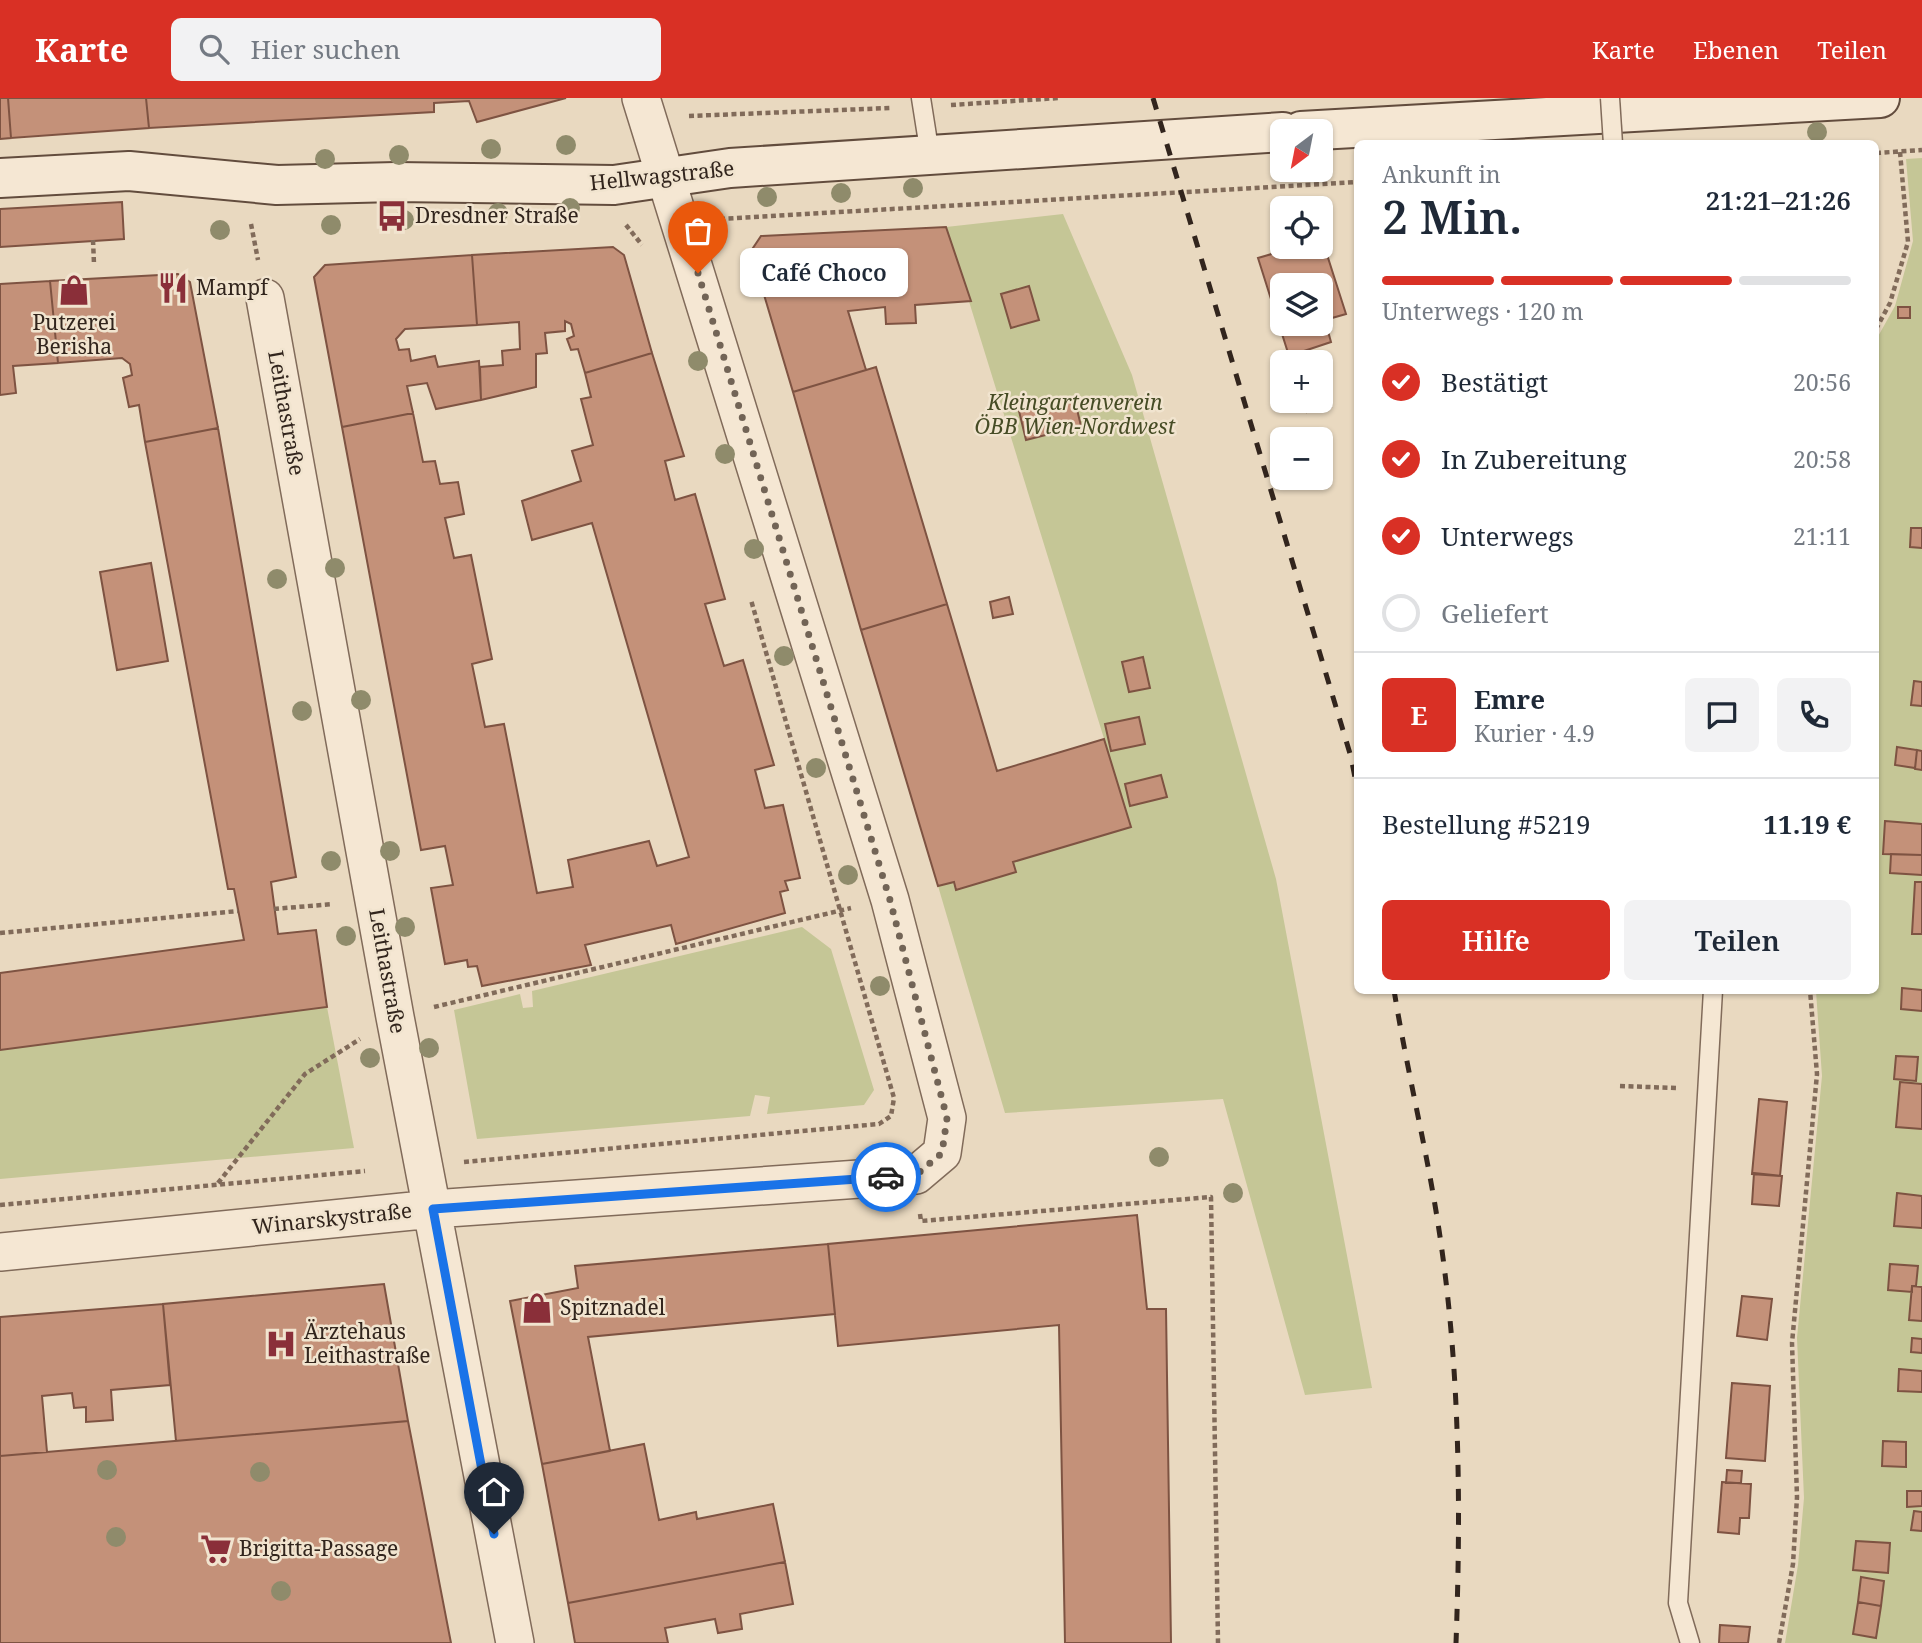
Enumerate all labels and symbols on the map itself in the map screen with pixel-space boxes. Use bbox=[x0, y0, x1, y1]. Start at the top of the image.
north arrow bbox=[1270, 119, 1334, 182]
street label: Hellwagstraße bbox=[588, 153, 736, 197]
bus stop icon: Dresdner Straße bbox=[375, 199, 409, 233]
place label: Dresdner Straße bbox=[415, 201, 579, 229]
pin bbox=[668, 201, 728, 273]
callout: Café Choco bbox=[740, 248, 908, 298]
restaurant icon: Mampf bbox=[156, 271, 190, 305]
shop icon: Putzerei Berisha bbox=[57, 273, 91, 307]
place label: Mampf bbox=[196, 273, 270, 301]
place label: Putzerei Berisha bbox=[32, 308, 116, 360]
street label: Leithastraße bbox=[262, 348, 312, 478]
park label: Kleingartenverein ÖBB Wien-Nordwest bbox=[975, 388, 1176, 440]
street label: Leithastraße bbox=[363, 906, 413, 1036]
courier bbox=[851, 1142, 921, 1212]
street label: Winarskystraße bbox=[251, 1196, 413, 1240]
shop icon: Spitznadel bbox=[520, 1291, 554, 1325]
place label: Spitznadel bbox=[560, 1293, 666, 1321]
place label: Ärztehaus Leithastraße bbox=[304, 1317, 431, 1369]
hospital icon: Ärztehaus Leithastraße bbox=[264, 1327, 298, 1361]
pin bbox=[464, 1462, 524, 1534]
supermarket icon: Brigitta-Passage bbox=[199, 1532, 233, 1566]
place label: Brigitta-Passage bbox=[239, 1534, 398, 1562]

